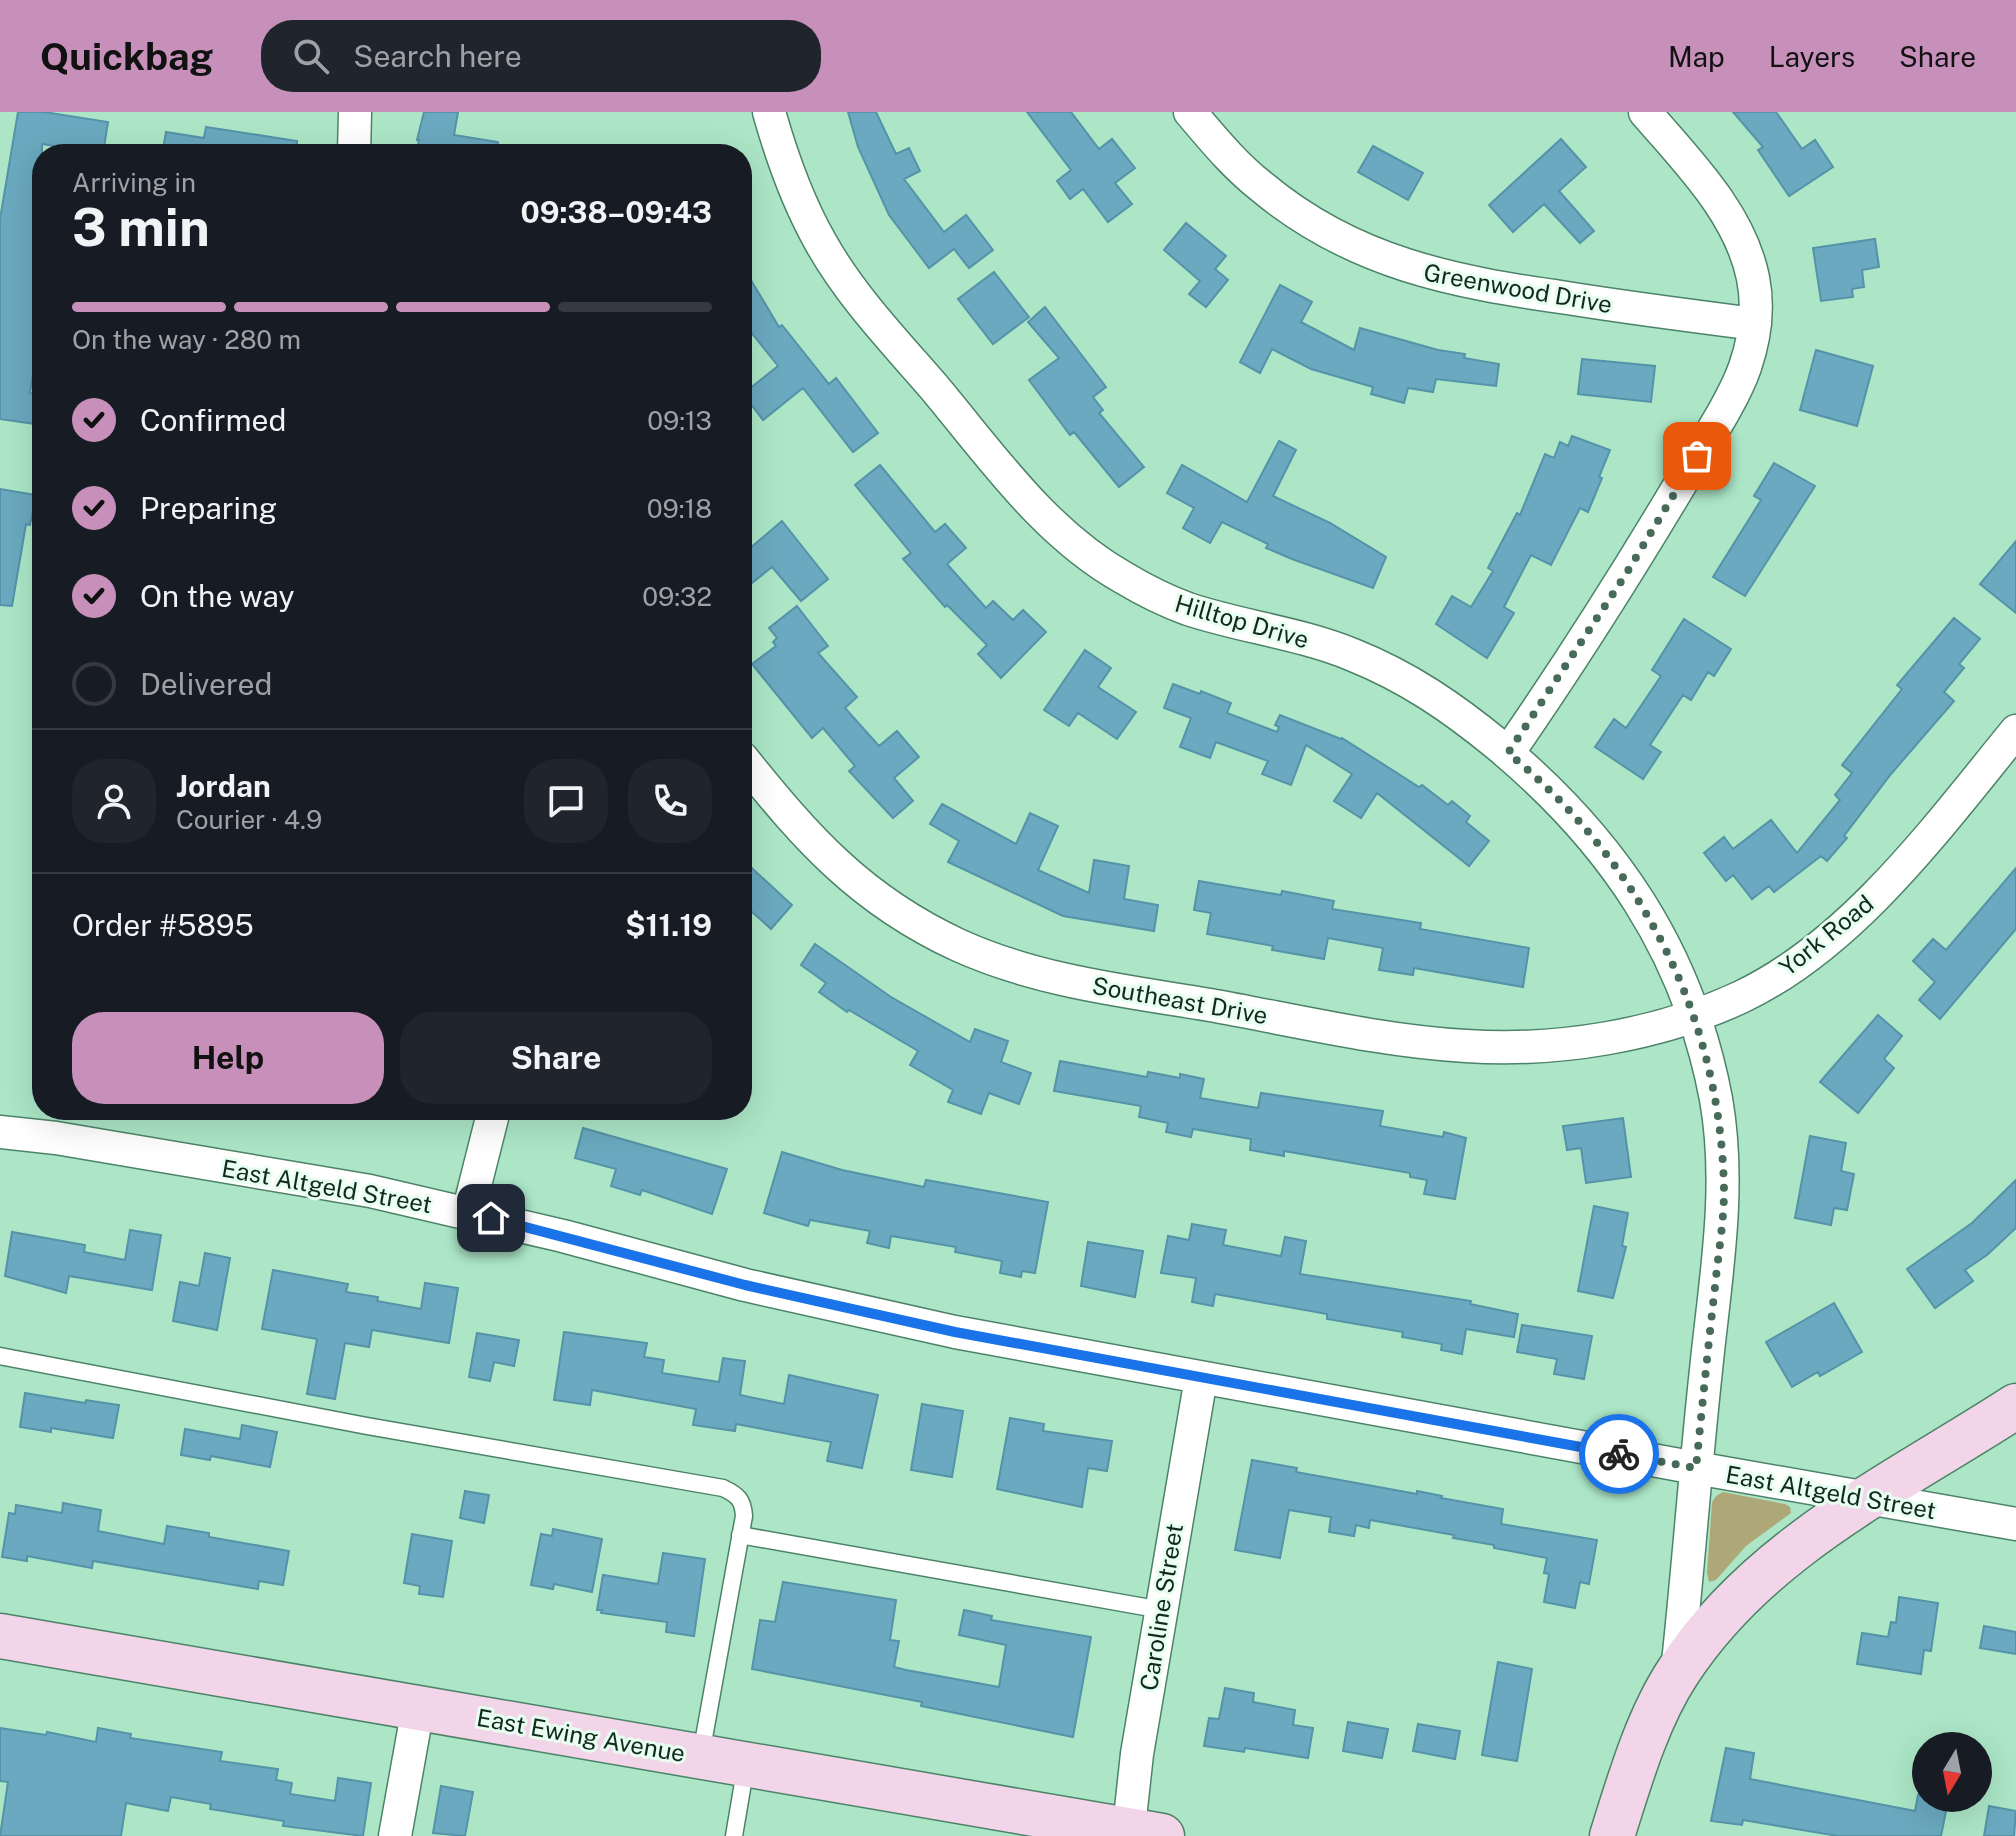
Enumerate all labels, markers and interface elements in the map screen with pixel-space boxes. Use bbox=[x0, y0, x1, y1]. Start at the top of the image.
search box bbox=[261, 20, 821, 92]
text: Quickbag bbox=[40, 34, 213, 79]
icon: search bbox=[289, 34, 333, 78]
text: Search here bbox=[353, 38, 522, 74]
text: Map bbox=[1668, 40, 1725, 73]
text: Layers bbox=[1769, 40, 1855, 73]
text: Share bbox=[1899, 40, 1976, 73]
text: Arriving in bbox=[72, 167, 196, 198]
text: 09:38–09:43 bbox=[521, 194, 712, 230]
text: 3 min bbox=[72, 197, 210, 258]
street label: Greenwood Drive bbox=[1422, 258, 1614, 318]
text: On the way · 280 m bbox=[72, 324, 301, 355]
icon: check bbox=[72, 398, 116, 442]
text: Confirmed bbox=[140, 402, 286, 438]
text: 09:13 bbox=[647, 405, 712, 436]
pin bbox=[1663, 422, 1731, 490]
icon: bag bbox=[1675, 434, 1719, 478]
icon: check bbox=[72, 486, 116, 530]
text: Preparing bbox=[140, 490, 277, 526]
text: 09:18 bbox=[647, 493, 712, 524]
icon: check bbox=[72, 574, 116, 618]
text: On the way bbox=[140, 578, 294, 614]
text: 09:32 bbox=[642, 581, 712, 612]
street label: Hilltop Drive bbox=[1172, 589, 1312, 653]
text: Delivered bbox=[140, 666, 272, 702]
button: person bbox=[72, 759, 156, 843]
button: chat bbox=[524, 759, 608, 843]
button: phone bbox=[628, 759, 712, 843]
text: Jordan bbox=[176, 768, 271, 804]
text: Courier · 4.9 bbox=[176, 804, 322, 835]
street label: York Road bbox=[1774, 889, 1878, 981]
text: Order #5895 bbox=[72, 907, 254, 943]
text: $11.19 bbox=[625, 907, 712, 943]
street label: Southeast Drive bbox=[1090, 971, 1270, 1029]
button: Help bbox=[72, 1012, 384, 1104]
button: Share bbox=[400, 1012, 712, 1104]
street label: East Altgeld Street bbox=[220, 1154, 434, 1218]
pin bbox=[457, 1184, 525, 1252]
icon: home bbox=[469, 1196, 513, 1240]
courier bbox=[1579, 1414, 1659, 1494]
icon: bike bbox=[1597, 1432, 1641, 1476]
street label: East Altgeld Street bbox=[1724, 1460, 1938, 1524]
street label: Caroline Street bbox=[1134, 1521, 1188, 1693]
street label: East Ewing Avenue bbox=[475, 1703, 687, 1767]
north arrow bbox=[1912, 1732, 1992, 1812]
map controls bbox=[1912, 1732, 1992, 1812]

